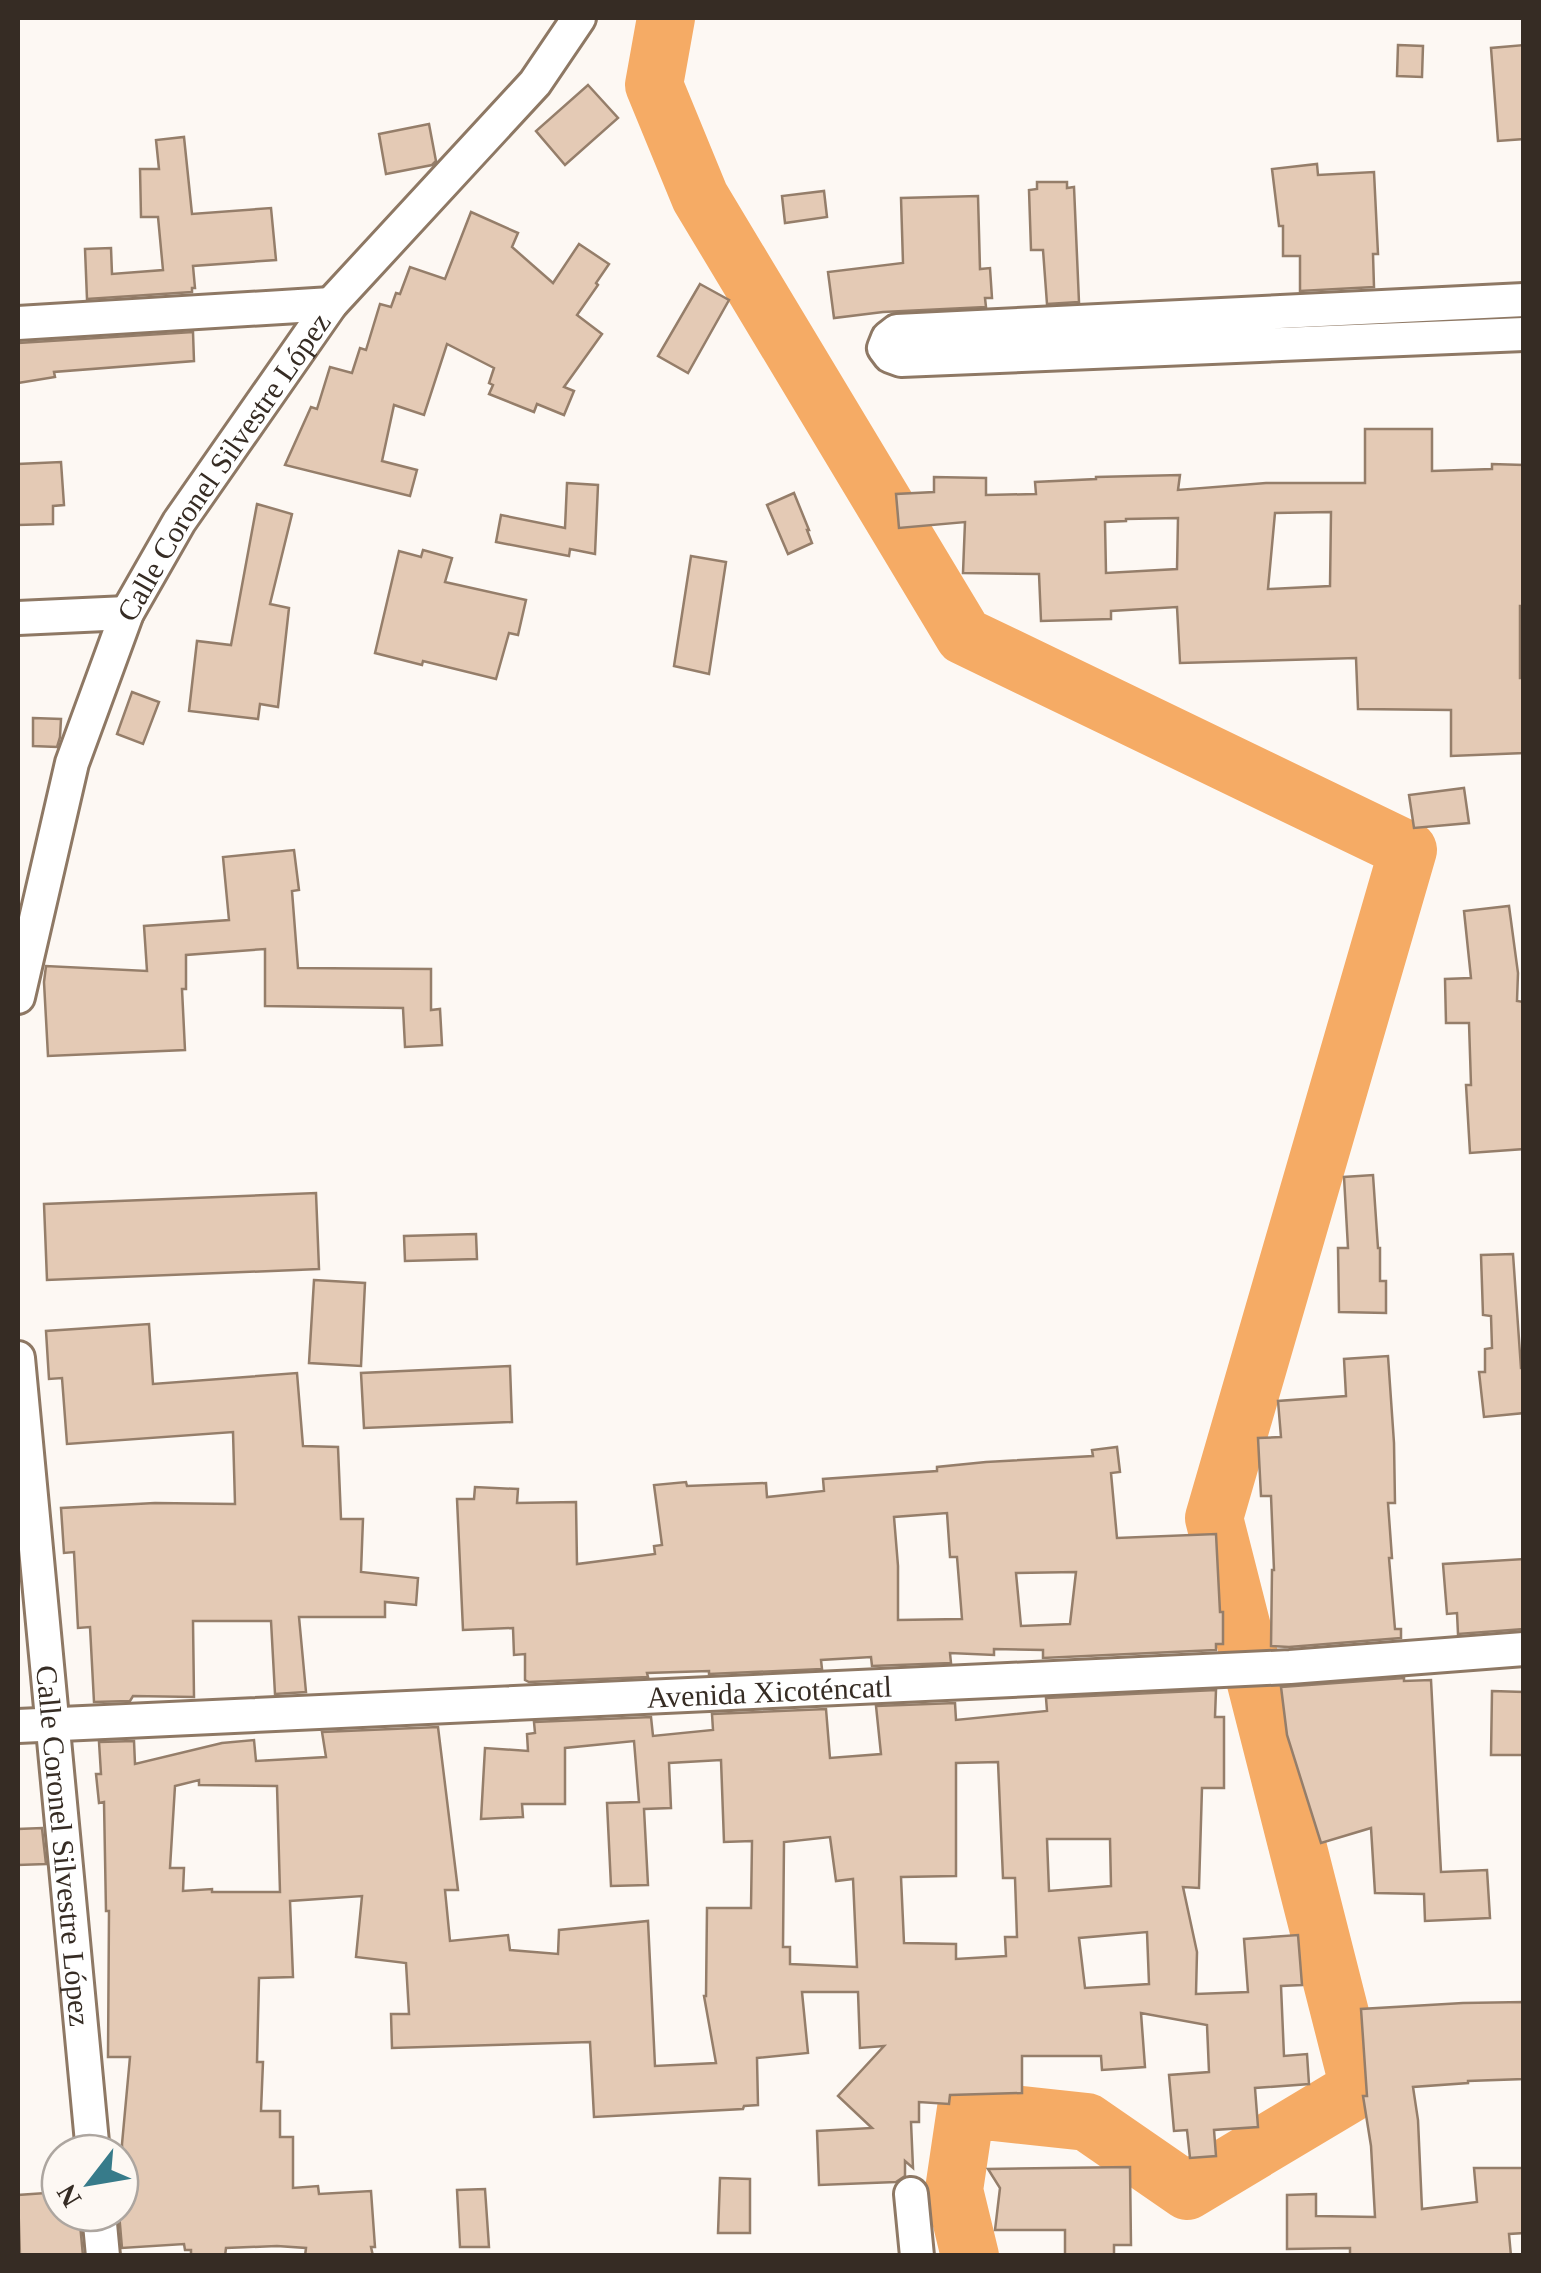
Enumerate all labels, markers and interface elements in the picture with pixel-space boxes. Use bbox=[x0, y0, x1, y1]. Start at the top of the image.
street label: Calle Coronel Silvestre López bbox=[110, 306, 336, 627]
street label: Calle Coronel Silvestre López bbox=[31, 1664, 97, 2028]
street label: Avenida Xicoténcatl bbox=[646, 1669, 892, 1713]
north arrow bbox=[40, 2133, 140, 2233]
text: N bbox=[51, 2179, 87, 2212]

